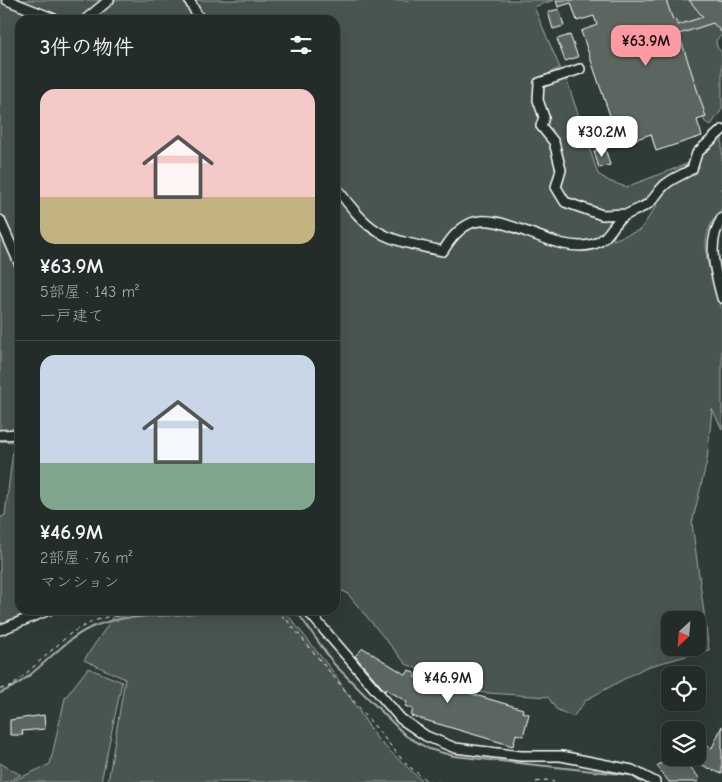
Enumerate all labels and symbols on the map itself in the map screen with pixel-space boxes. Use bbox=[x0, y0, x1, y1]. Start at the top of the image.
pin: ¥63.9M bbox=[605, 24, 687, 67]
pin: ¥30.2M bbox=[561, 116, 643, 158]
north arrow bbox=[661, 611, 706, 656]
pin: ¥46.9M bbox=[407, 662, 489, 704]

